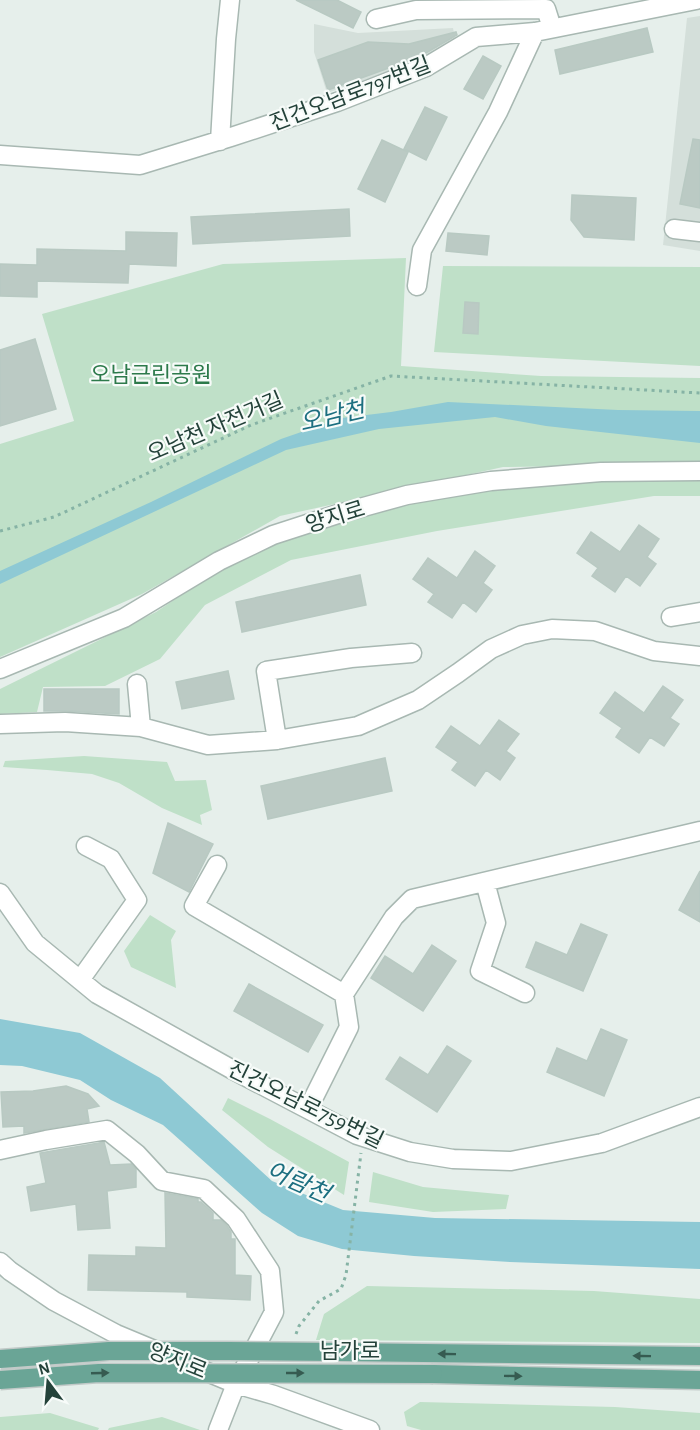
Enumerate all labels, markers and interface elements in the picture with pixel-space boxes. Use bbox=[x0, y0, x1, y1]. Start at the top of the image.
street label: 진건오남로797번길 bbox=[267, 52, 434, 135]
park label: 오남근린공원 bbox=[90, 363, 212, 386]
street label: 오남천 자전거길 bbox=[144, 387, 287, 465]
water label: 오남천 bbox=[297, 396, 370, 436]
street label: 양지로 bbox=[303, 497, 368, 536]
street label: 진건오남로759번길 bbox=[224, 1057, 387, 1152]
water label: 어람천 bbox=[262, 1158, 336, 1209]
street label: 양지로 bbox=[145, 1338, 210, 1383]
street label: 남가로 bbox=[320, 1339, 380, 1362]
one-way arrow bbox=[437, 1349, 456, 1358]
one-way arrow bbox=[632, 1351, 651, 1361]
north arrow bbox=[18, 1352, 78, 1412]
text: N bbox=[37, 1359, 52, 1378]
one-way arrow bbox=[286, 1368, 305, 1378]
one-way arrow bbox=[91, 1369, 110, 1378]
one-way arrow bbox=[503, 1371, 522, 1381]

